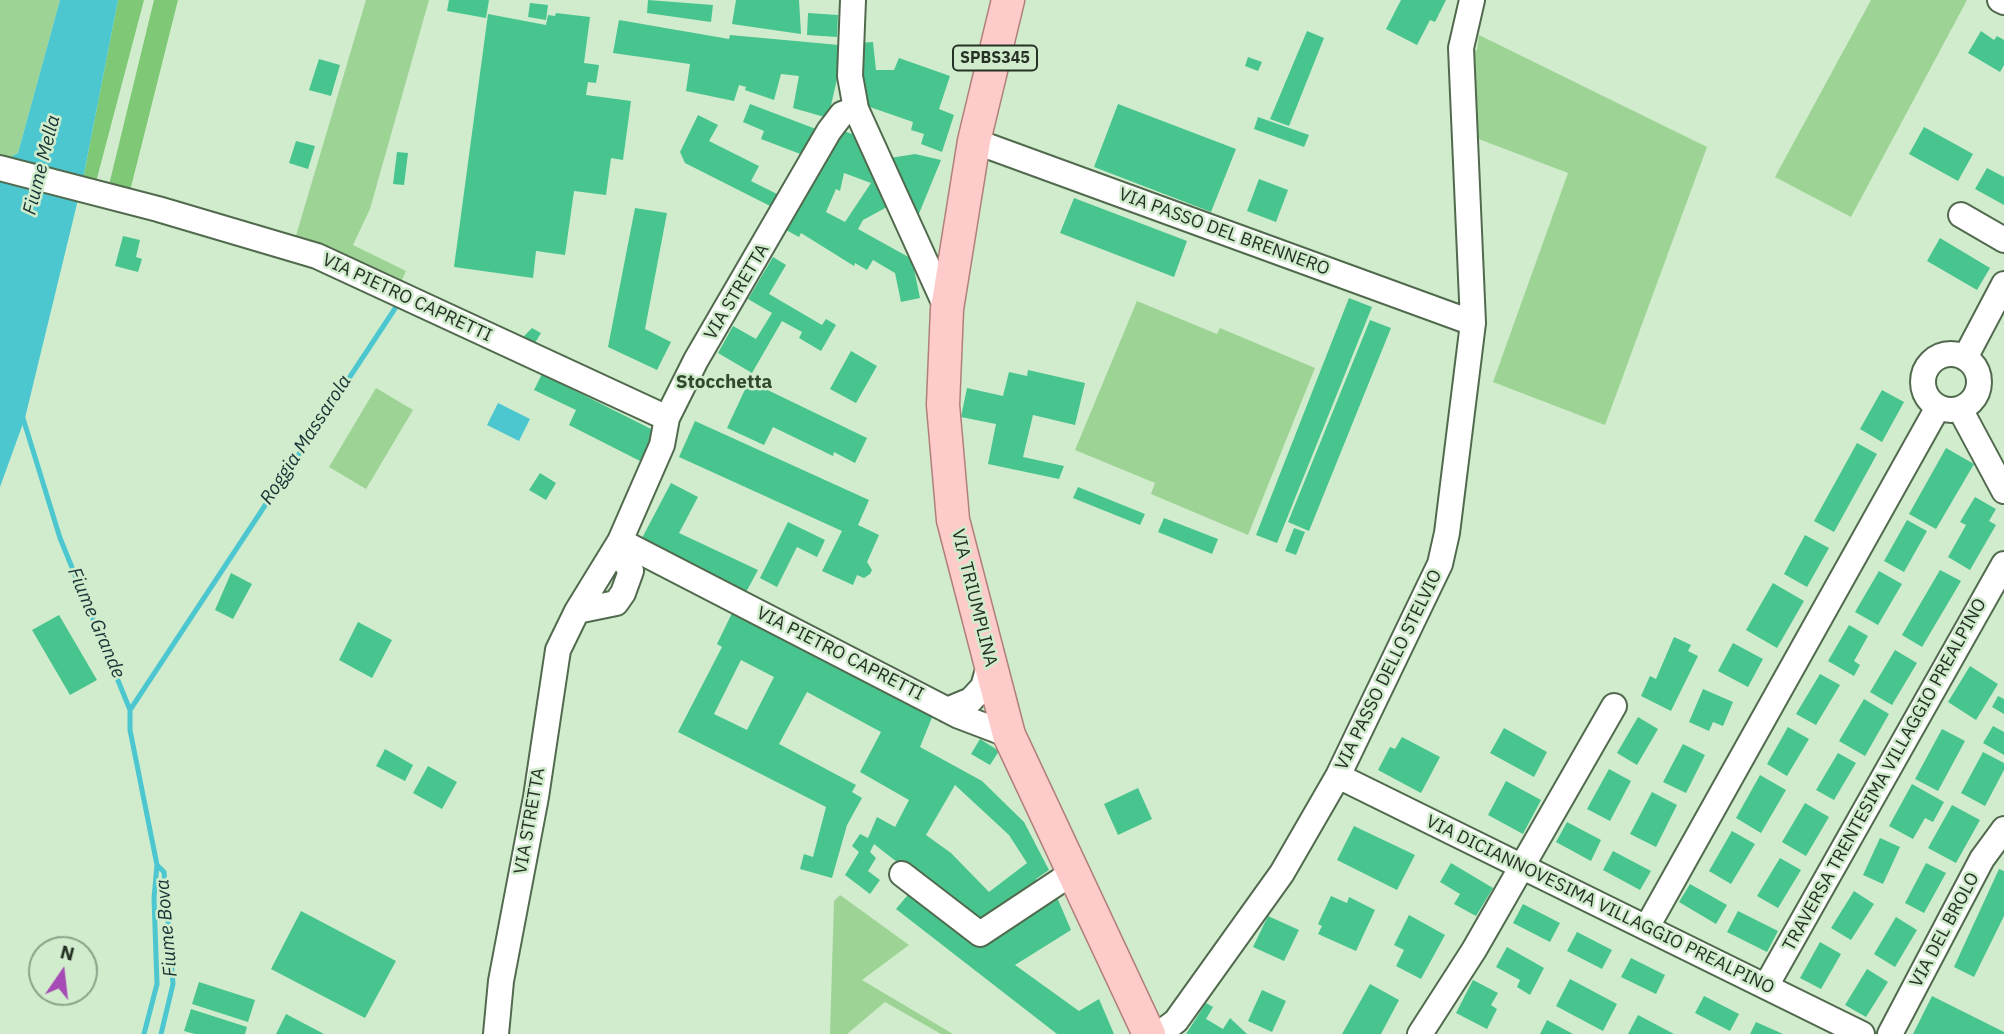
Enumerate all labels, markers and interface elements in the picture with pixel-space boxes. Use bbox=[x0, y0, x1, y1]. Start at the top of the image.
road number: SPBS345 bbox=[953, 46, 1037, 71]
water label: Fiume Mella bbox=[19, 113, 65, 217]
street label: VIA PASSO DEL BRENNERO bbox=[1116, 184, 1332, 280]
street label: VIA STRETTA bbox=[700, 240, 774, 344]
street label: VIA PIETRO CAPRETTI bbox=[319, 249, 495, 347]
water label: Roggia Massarola bbox=[256, 371, 356, 509]
district label: Stocchetta bbox=[676, 372, 772, 394]
street label: VIA TRIUMPLINA bbox=[946, 527, 1002, 669]
water label: Fiume Grande bbox=[62, 564, 130, 682]
street label: VIA PASSO DELLO STELVIO bbox=[1331, 566, 1447, 774]
street label: TRAVERSA TRENTESIMA VILLAGGIO PREALPINO bbox=[1779, 595, 1991, 955]
street label: VIA PIETRO CAPRETTI bbox=[753, 602, 927, 706]
street label: VIA STRETTA bbox=[510, 766, 550, 876]
street label: VIA DICIANNOVESIMA VILLAGGIO PREALPINO bbox=[1422, 811, 1778, 999]
street label: VIA DEL BROLO bbox=[1906, 869, 1984, 991]
water label: Fiume Bova bbox=[151, 878, 183, 978]
north arrow bbox=[28, 936, 98, 1006]
text: N bbox=[58, 939, 77, 966]

